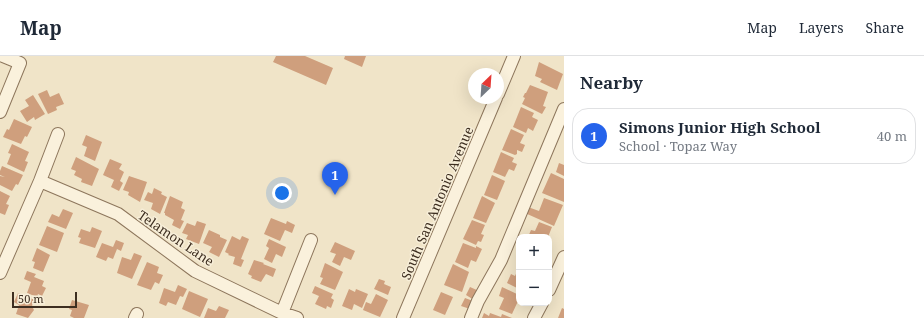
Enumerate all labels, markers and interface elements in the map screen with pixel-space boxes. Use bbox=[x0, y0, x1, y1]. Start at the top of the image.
text: Map bbox=[20, 15, 62, 41]
text: Map bbox=[747, 18, 777, 37]
text: Layers bbox=[799, 18, 844, 37]
text: Share bbox=[866, 18, 904, 37]
north arrow bbox=[468, 68, 504, 104]
text: Nearby bbox=[580, 71, 643, 94]
text: Simons Junior High School bbox=[619, 117, 820, 137]
street label: South San Antonio Avenue bbox=[397, 124, 477, 282]
text: 1 bbox=[590, 127, 598, 145]
text: 40 m bbox=[877, 127, 907, 145]
text: School · Topaz Way bbox=[619, 137, 737, 155]
pin: 1 bbox=[322, 162, 348, 195]
your location bbox=[272, 183, 292, 203]
street label: Telamon Lane bbox=[135, 206, 218, 270]
map controls bbox=[516, 234, 552, 306]
button: + bbox=[516, 234, 552, 270]
button: − bbox=[516, 270, 552, 306]
scale bar bbox=[12, 290, 77, 309]
text: 50 m bbox=[18, 291, 44, 306]

